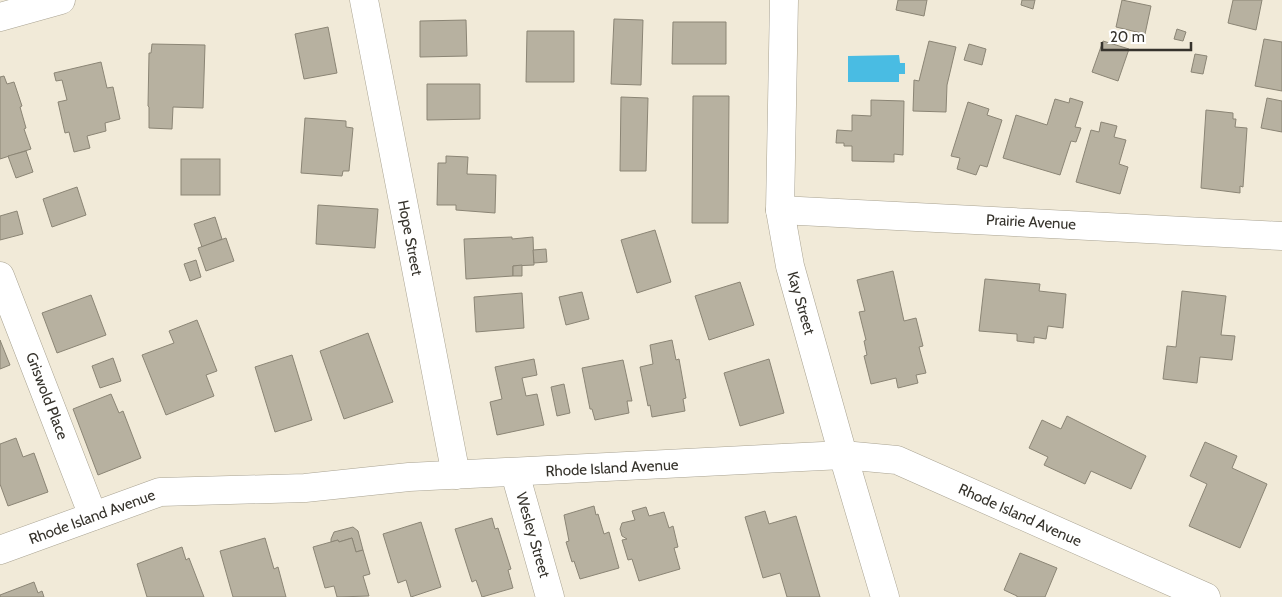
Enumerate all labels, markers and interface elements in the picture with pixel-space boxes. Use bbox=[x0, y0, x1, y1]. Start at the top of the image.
scale bar bbox=[1102, 20, 1191, 52]
text: 20 m bbox=[1110, 28, 1145, 46]
street label: Hope Street bbox=[394, 199, 426, 277]
street label: Prairie Avenue bbox=[986, 211, 1077, 233]
street label: Kay Street bbox=[783, 269, 819, 337]
street label: Griswold Place bbox=[22, 350, 72, 442]
street label: Rhode Island Avenue bbox=[545, 456, 679, 480]
street label: Rhode Island Avenue bbox=[956, 480, 1085, 550]
street label: Rhode Island Avenue bbox=[26, 486, 158, 548]
street label: Wesley Street bbox=[512, 490, 554, 580]

